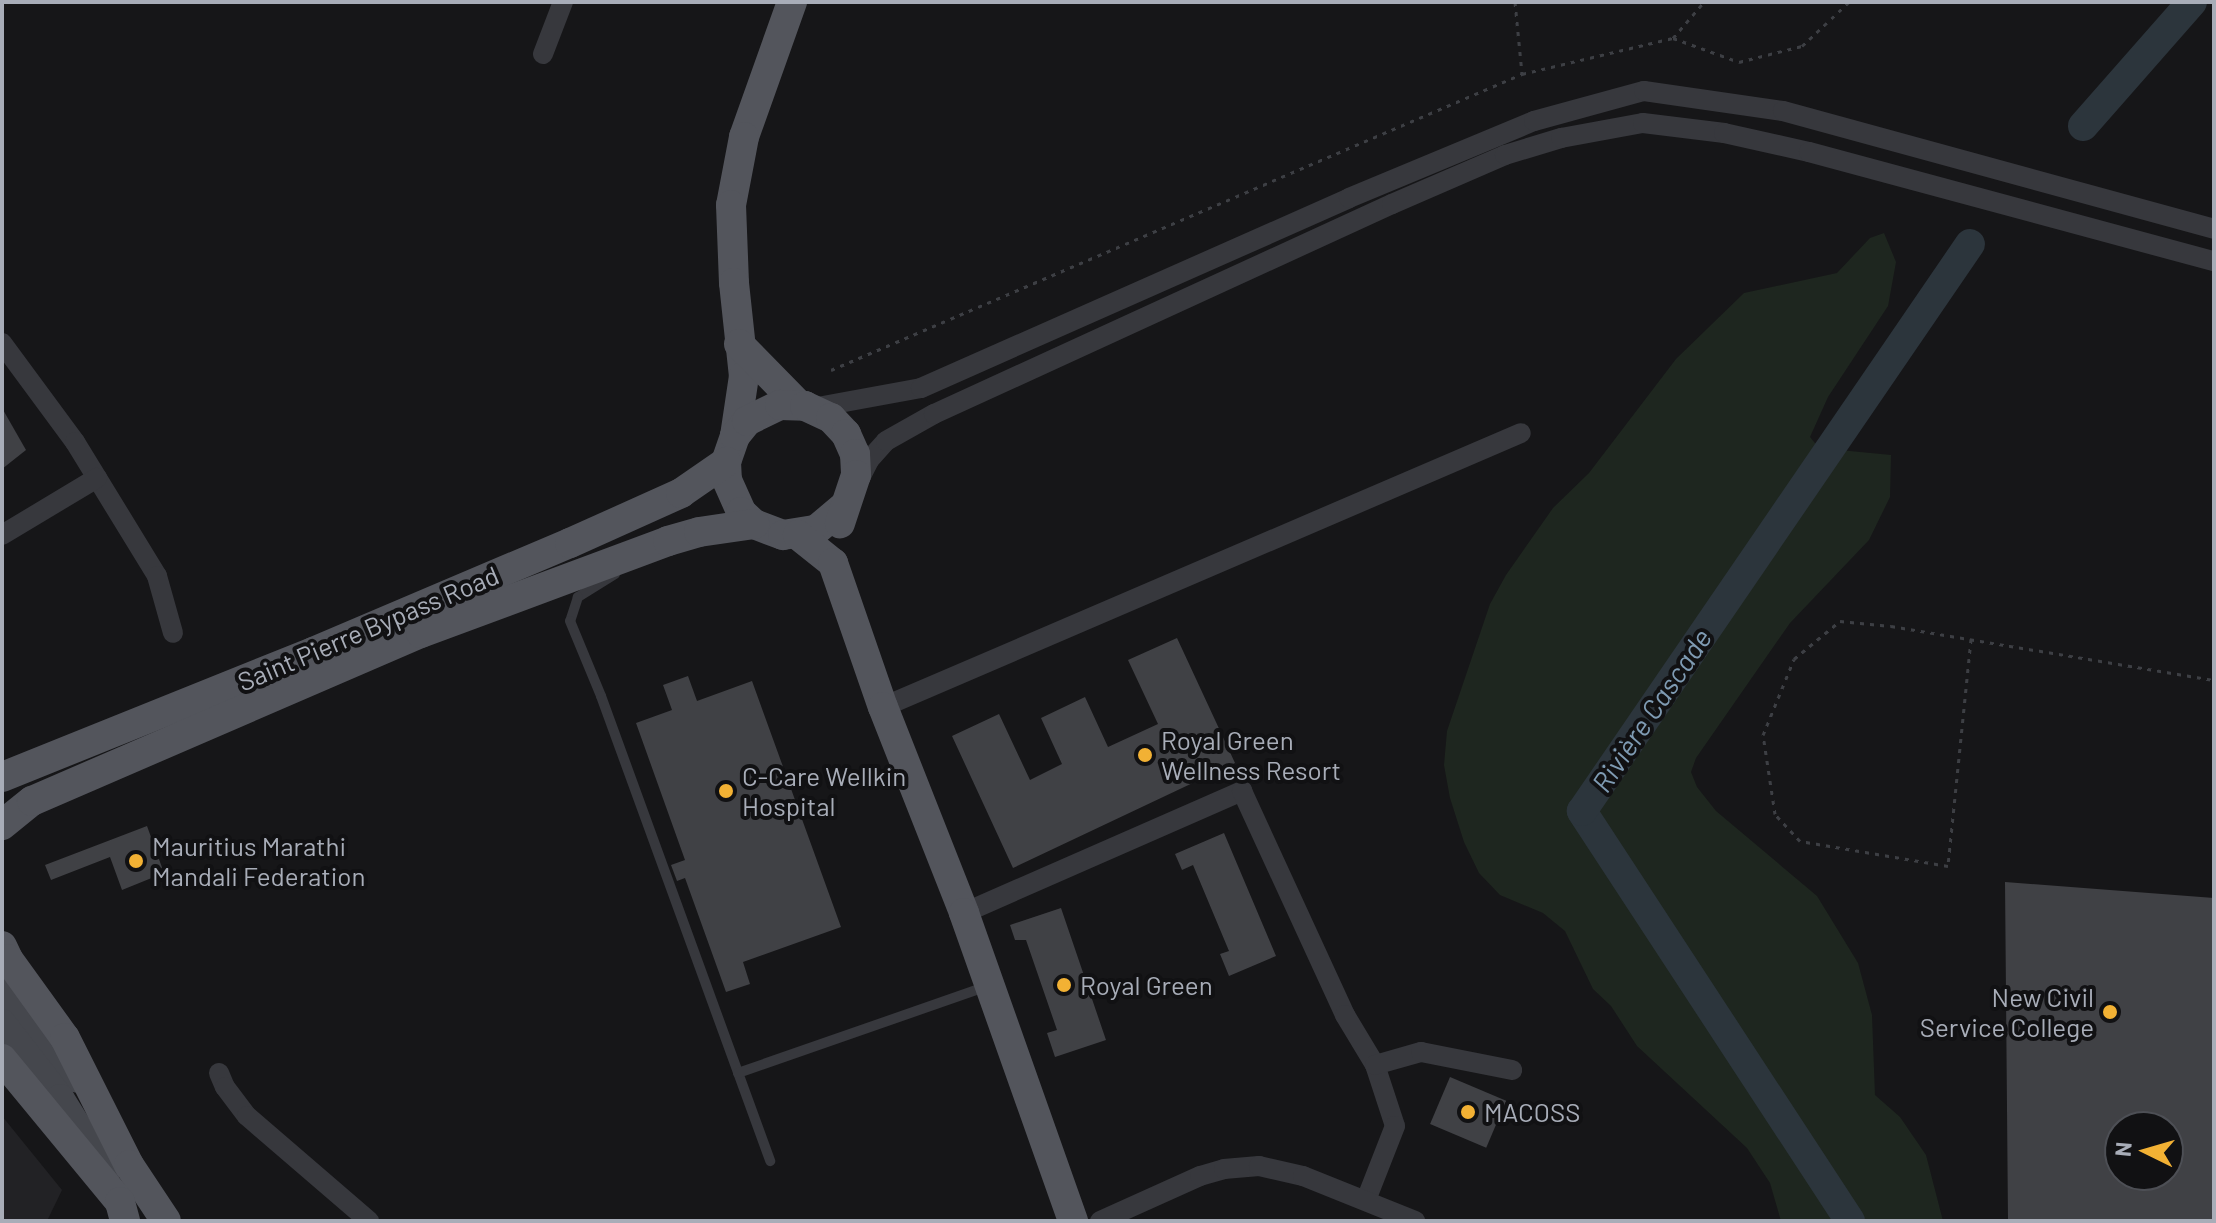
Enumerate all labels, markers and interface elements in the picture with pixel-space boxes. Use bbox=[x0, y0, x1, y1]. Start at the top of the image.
street label: Saint Pierre Bypass Road bbox=[233, 559, 503, 697]
water label: Rivière Cascade bbox=[1584, 622, 1718, 798]
place label: Royal Green Wellness Resort bbox=[1161, 724, 1341, 786]
marker: Royal Green Wellness Resort bbox=[1136, 746, 1154, 764]
place label: C-Care Wellkin Hospital bbox=[742, 760, 906, 822]
marker: C-Care Wellkin Hospital bbox=[717, 782, 735, 800]
place label: Mauritius Marathi Mandali Federation bbox=[152, 830, 366, 892]
marker: Mauritius Marathi Mandali Federation bbox=[127, 852, 145, 870]
place label: Royal Green bbox=[1080, 969, 1213, 1001]
marker: Royal Green bbox=[1055, 976, 1073, 994]
place label: New Civil Service College bbox=[1920, 981, 2094, 1042]
marker: New Civil Service College bbox=[2101, 1003, 2119, 1021]
place label: MACOSS bbox=[1484, 1096, 1580, 1128]
marker: MACOSS bbox=[1459, 1103, 1477, 1121]
north arrow bbox=[2104, 1111, 2184, 1191]
text: N bbox=[2108, 1141, 2136, 1158]

